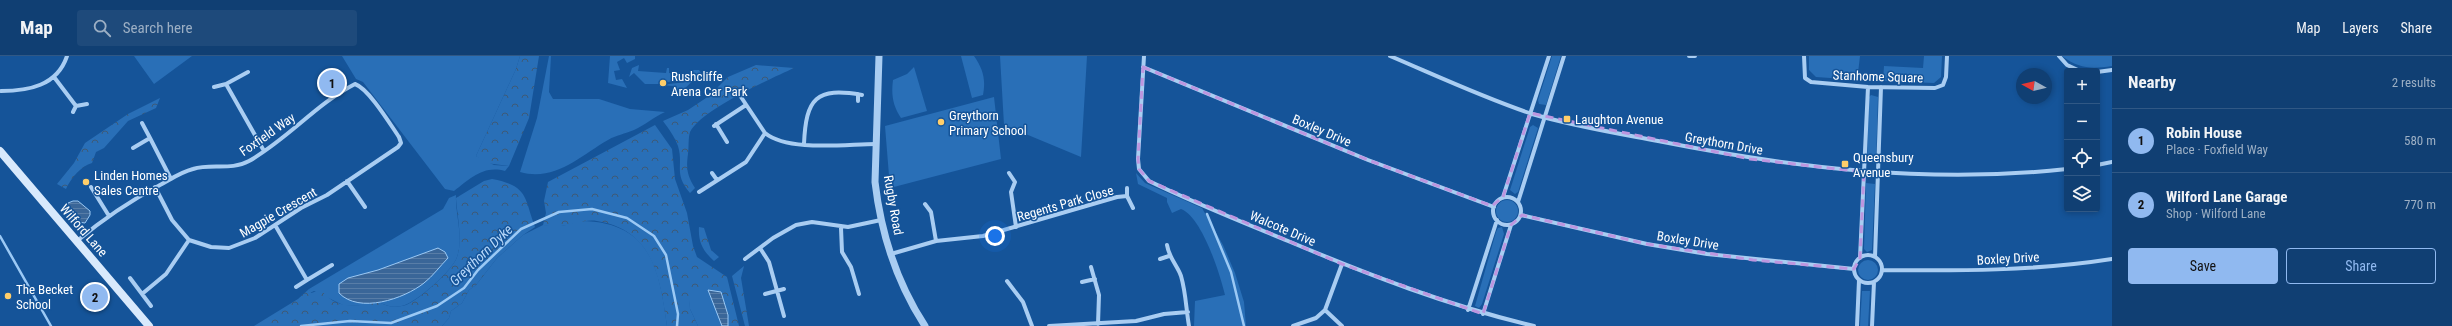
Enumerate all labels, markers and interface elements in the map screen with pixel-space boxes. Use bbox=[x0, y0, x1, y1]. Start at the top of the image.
search box bbox=[77, 10, 357, 46]
text: Map bbox=[20, 16, 53, 39]
icon: search bbox=[91, 17, 113, 39]
text: Search here bbox=[123, 19, 193, 37]
text: Map bbox=[2296, 20, 2320, 36]
text: Layers bbox=[2342, 20, 2379, 36]
text: Share bbox=[2401, 20, 2432, 36]
street label: Stanhome Square bbox=[1833, 67, 1923, 86]
pin: 1 bbox=[319, 68, 345, 98]
north arrow bbox=[2016, 68, 2052, 104]
map controls bbox=[2064, 68, 2100, 212]
button: + bbox=[2064, 68, 2100, 104]
place label: Rushcliffe Arena Car Park bbox=[671, 69, 748, 99]
text: Nearby bbox=[2128, 72, 2176, 92]
text: 2 results bbox=[2392, 75, 2436, 90]
marker: Rushcliffe Arena Car Park bbox=[658, 78, 668, 88]
button: − bbox=[2064, 104, 2100, 140]
place label: Greythorn Primary School bbox=[949, 108, 1027, 138]
street label: Foxfield Way bbox=[237, 109, 298, 159]
street label: Boxley Drive bbox=[1290, 111, 1354, 150]
place label: Laughton Avenue bbox=[1575, 112, 1663, 127]
marker: Laughton Avenue bbox=[1562, 114, 1572, 124]
marker: Greythorn Primary School bbox=[936, 117, 946, 127]
text: Robin House bbox=[2166, 124, 2242, 142]
street label: Greythorn Drive bbox=[1684, 129, 1764, 158]
text: 1 bbox=[2138, 133, 2144, 148]
text: 580 m bbox=[2404, 133, 2436, 148]
button: locate bbox=[2064, 140, 2100, 176]
text: Place · Foxfield Way bbox=[2166, 142, 2268, 157]
place label: Queensbury Avenue bbox=[1853, 150, 1914, 180]
marker: Queensbury Avenue bbox=[1840, 159, 1850, 169]
place label: Linden Homes Sales Centre bbox=[94, 168, 168, 198]
street label: Rugby Road bbox=[881, 174, 906, 236]
button: layers bbox=[2064, 176, 2100, 212]
marker: Linden Homes Sales Centre bbox=[81, 177, 91, 187]
street label: Regents Park Close bbox=[1015, 183, 1115, 224]
street label: Magpie Crescent bbox=[237, 184, 320, 241]
text: Wilford Lane Garage bbox=[2166, 188, 2288, 206]
text: 2 bbox=[2138, 197, 2144, 212]
text: 770 m bbox=[2404, 197, 2436, 212]
street label: Wilford Lane bbox=[57, 201, 110, 260]
text: Shop · Wilford Lane bbox=[2166, 206, 2266, 221]
street label: Walcote Drive bbox=[1248, 208, 1318, 249]
water label: Greythorn Dyke bbox=[446, 221, 516, 289]
your location bbox=[985, 226, 1005, 246]
street label: Boxley Drive bbox=[1656, 228, 1720, 253]
button: Save bbox=[2128, 248, 2278, 284]
button: Share bbox=[2286, 248, 2436, 284]
street label: Boxley Drive bbox=[1976, 249, 2040, 268]
place label: The Becket School bbox=[16, 282, 73, 312]
pin: 2 bbox=[82, 282, 108, 312]
marker: The Becket School bbox=[3, 291, 13, 301]

